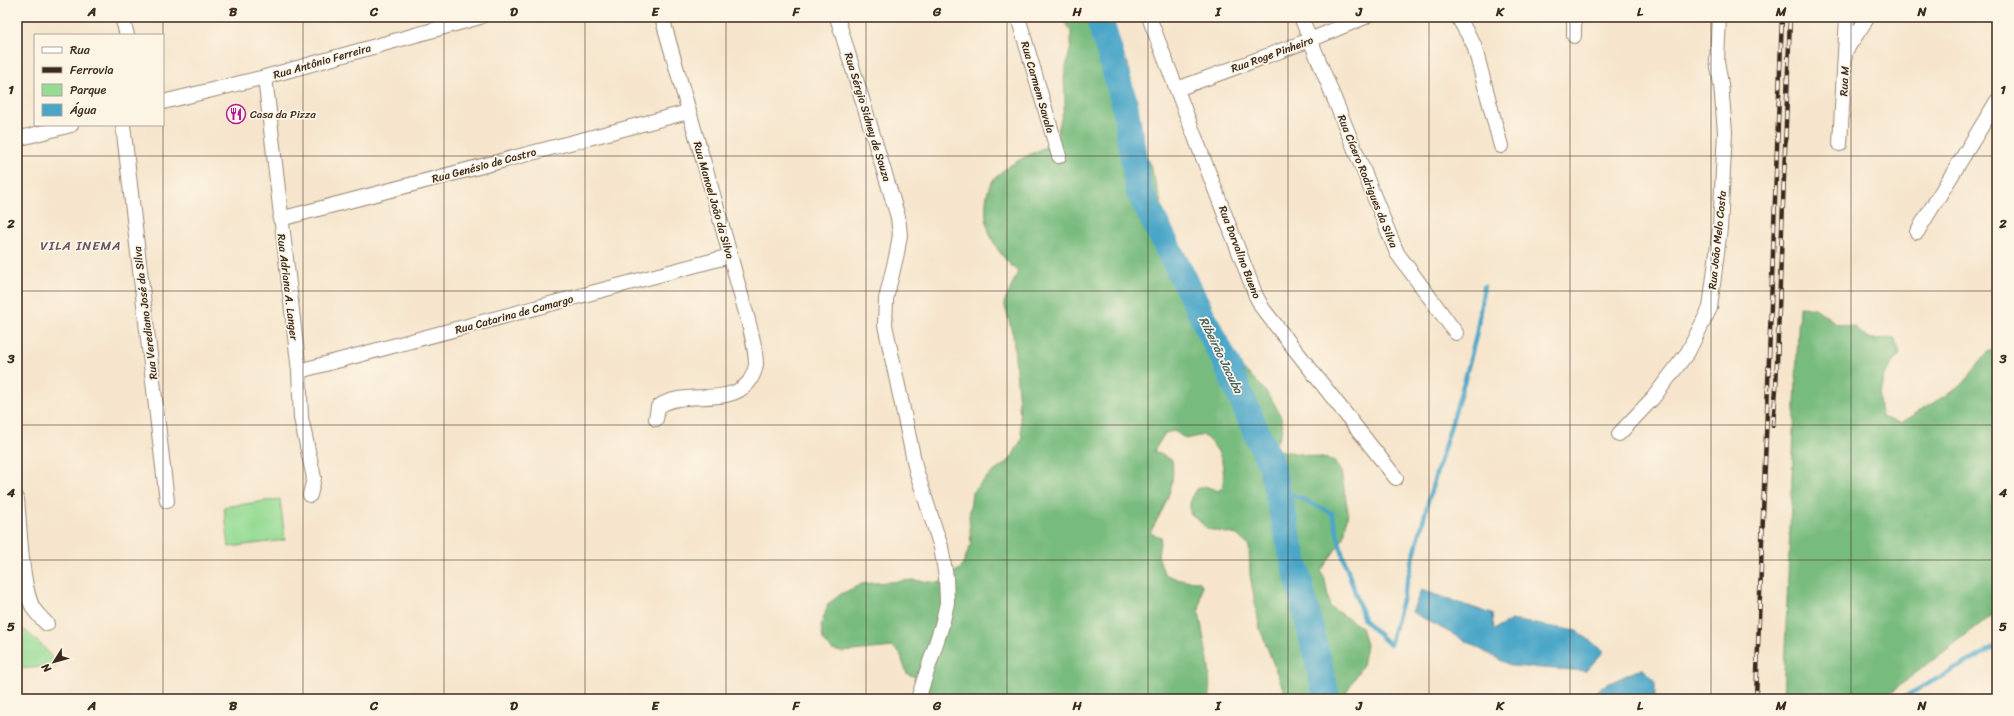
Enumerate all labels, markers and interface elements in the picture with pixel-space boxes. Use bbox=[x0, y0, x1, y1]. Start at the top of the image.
text: A bbox=[87, 0, 96, 23]
text: B bbox=[229, 0, 238, 23]
text: C bbox=[369, 0, 379, 23]
text: D bbox=[510, 0, 518, 23]
text: E bbox=[651, 0, 660, 23]
text: F bbox=[791, 0, 800, 23]
text: G bbox=[932, 0, 942, 23]
text: H bbox=[1071, 0, 1082, 23]
text: I bbox=[1214, 0, 1222, 23]
text: J bbox=[1355, 0, 1363, 23]
text: K bbox=[1495, 0, 1505, 23]
text: L bbox=[1637, 0, 1644, 23]
text: M bbox=[1775, 0, 1787, 23]
text: N bbox=[1916, 0, 1927, 23]
street label: Rua Roge Pinheiro bbox=[1228, 31, 1316, 78]
legend bbox=[34, 34, 164, 126]
street label: Rua Antônio Ferreira bbox=[271, 38, 374, 85]
text: Rua bbox=[70, 39, 91, 61]
street label: Rua Carmem Savala bbox=[1015, 39, 1060, 136]
street label: Rua Sérgio Sidney de Souza bbox=[839, 50, 896, 184]
text: Ferrovia bbox=[70, 59, 114, 81]
street label: Rua M bbox=[1834, 65, 1855, 97]
text: 1 bbox=[8, 78, 14, 101]
text: 1 bbox=[2000, 78, 2006, 101]
text: Parque bbox=[70, 79, 107, 101]
text: Água bbox=[69, 99, 97, 121]
restaurant icon: Casa da Pizza bbox=[225, 103, 247, 125]
place label: Casa da Pizza bbox=[250, 105, 316, 124]
street label: Rua Cícero Rodrigues da Silva bbox=[1332, 112, 1403, 251]
street label: Rua Manoel João da Silva bbox=[688, 139, 740, 262]
street label: Rua Genésio de Castro bbox=[430, 142, 539, 189]
street label: Rua João Melo Costa bbox=[1703, 189, 1732, 290]
street label: Rua Dorvalino Bueno bbox=[1213, 203, 1266, 302]
text: 2 bbox=[6, 212, 15, 235]
text: 2 bbox=[1998, 212, 2007, 235]
street label: Rua Adriana A. Langer bbox=[272, 233, 304, 342]
district label: VILA INEMA bbox=[40, 234, 122, 257]
street label: Rua Verediano José da Silva bbox=[128, 245, 163, 381]
street label: Rua Catarina de Camargo bbox=[453, 289, 576, 339]
water label: Ribeirão Jacuba bbox=[1193, 313, 1250, 398]
text: 3 bbox=[6, 347, 15, 370]
text: 3 bbox=[1998, 347, 2007, 370]
text: 4 bbox=[6, 481, 16, 504]
text: 4 bbox=[1998, 481, 2008, 504]
text: 5 bbox=[7, 615, 15, 638]
text: 5 bbox=[1999, 615, 2007, 638]
north arrow bbox=[34, 642, 74, 682]
text: N bbox=[36, 659, 57, 677]
text: A bbox=[87, 694, 96, 716]
text: B bbox=[229, 694, 238, 716]
text: C bbox=[369, 694, 379, 716]
text: D bbox=[510, 694, 518, 716]
text: E bbox=[651, 694, 660, 716]
text: F bbox=[791, 694, 800, 716]
text: G bbox=[932, 694, 942, 716]
text: H bbox=[1071, 694, 1082, 716]
text: I bbox=[1214, 694, 1222, 716]
text: J bbox=[1355, 694, 1363, 716]
text: K bbox=[1495, 694, 1505, 716]
text: L bbox=[1637, 694, 1644, 716]
text: M bbox=[1775, 694, 1787, 716]
text: N bbox=[1916, 694, 1927, 716]

